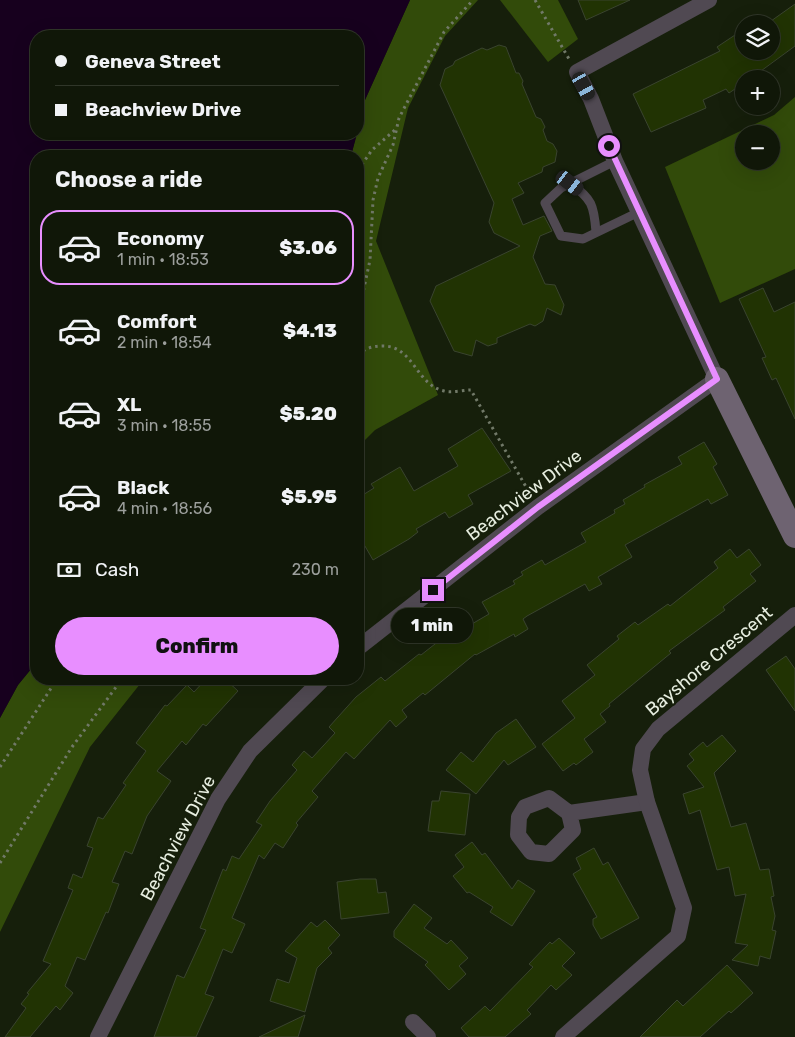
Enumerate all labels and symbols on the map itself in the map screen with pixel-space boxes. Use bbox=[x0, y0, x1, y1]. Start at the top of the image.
car bbox=[570, 69, 597, 103]
route start bbox=[598, 135, 620, 157]
car bbox=[553, 168, 586, 198]
street label: Beachview Drive bbox=[462, 445, 586, 545]
route end bbox=[422, 579, 444, 601]
street label: Bayshore Crescent bbox=[641, 602, 777, 720]
callout: 1 min bbox=[392, 608, 474, 642]
street label: Beachview Drive bbox=[136, 772, 220, 904]

